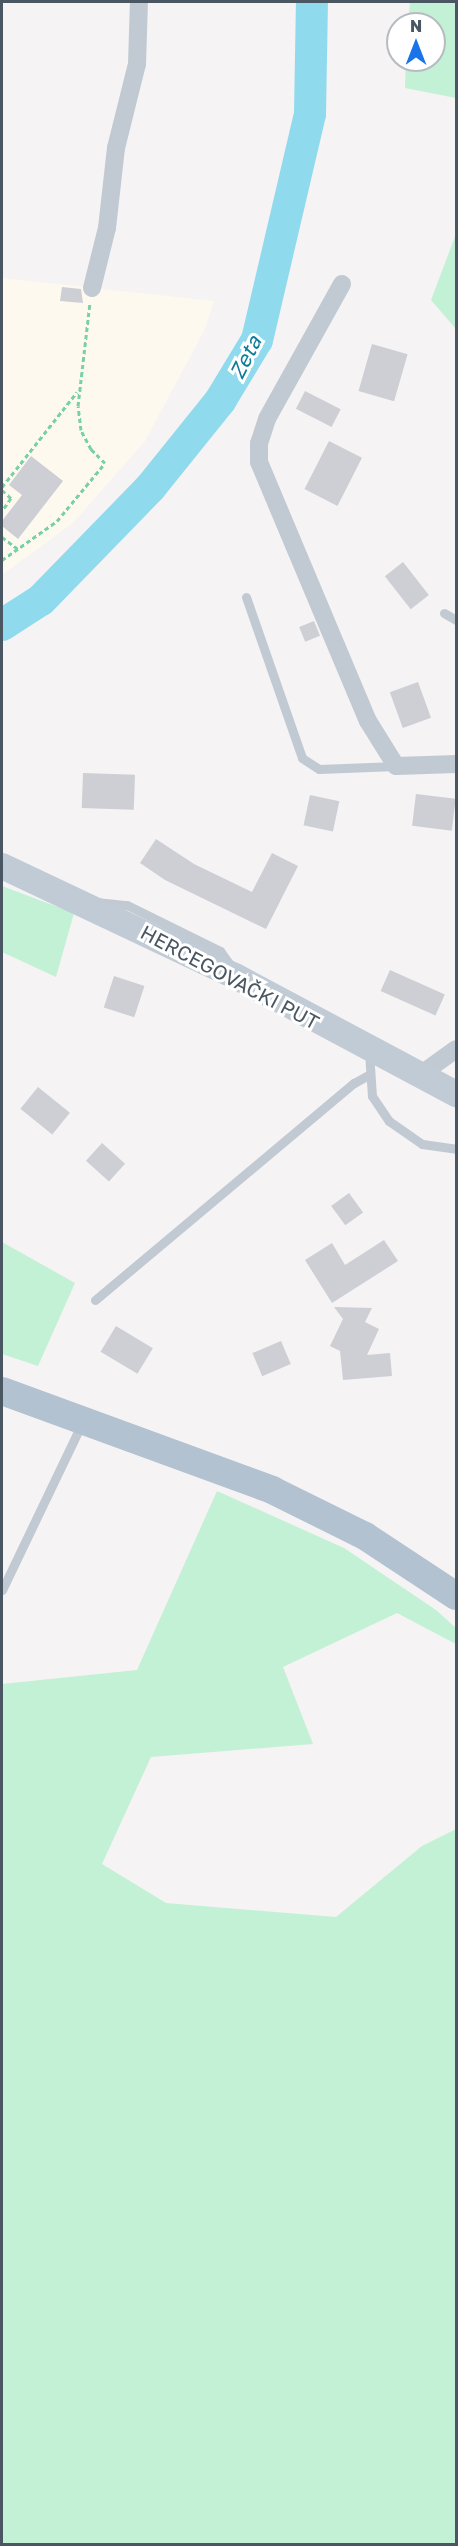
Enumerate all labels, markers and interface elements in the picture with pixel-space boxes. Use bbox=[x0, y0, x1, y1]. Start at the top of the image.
north arrow bbox=[386, 12, 446, 72]
text: N bbox=[410, 16, 422, 36]
water label: Zeta bbox=[224, 331, 266, 383]
street label: HERCEGOVAČKI PUT bbox=[137, 920, 323, 1034]

